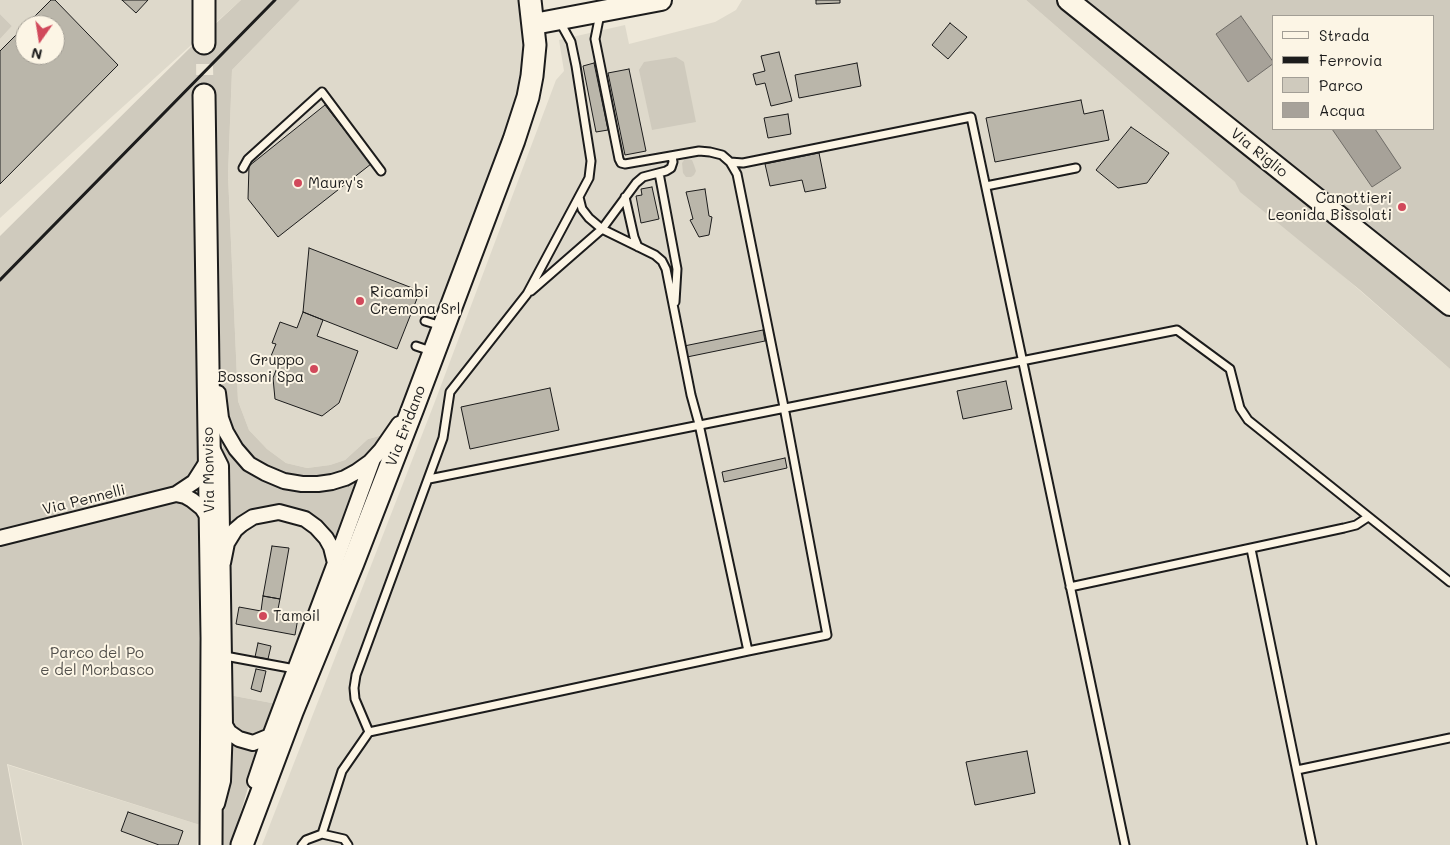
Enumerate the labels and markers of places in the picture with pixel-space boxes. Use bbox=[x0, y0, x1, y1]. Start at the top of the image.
place label: Maury's bbox=[308, 174, 363, 192]
marker: Maury's bbox=[292, 177, 304, 189]
place label: Canottieri Leonida Bissolati bbox=[1268, 189, 1392, 224]
marker: Canottieri Leonida Bissolati bbox=[1396, 201, 1408, 213]
place label: Ricambi Cremona Srl bbox=[370, 283, 461, 318]
marker: Ricambi Cremona Srl bbox=[354, 295, 366, 307]
place label: Gruppo Bossoni Spa bbox=[218, 351, 304, 386]
marker: Gruppo Bossoni Spa bbox=[308, 363, 320, 375]
place label: Tamoil bbox=[273, 607, 320, 625]
marker: Tamoil bbox=[257, 610, 269, 622]

